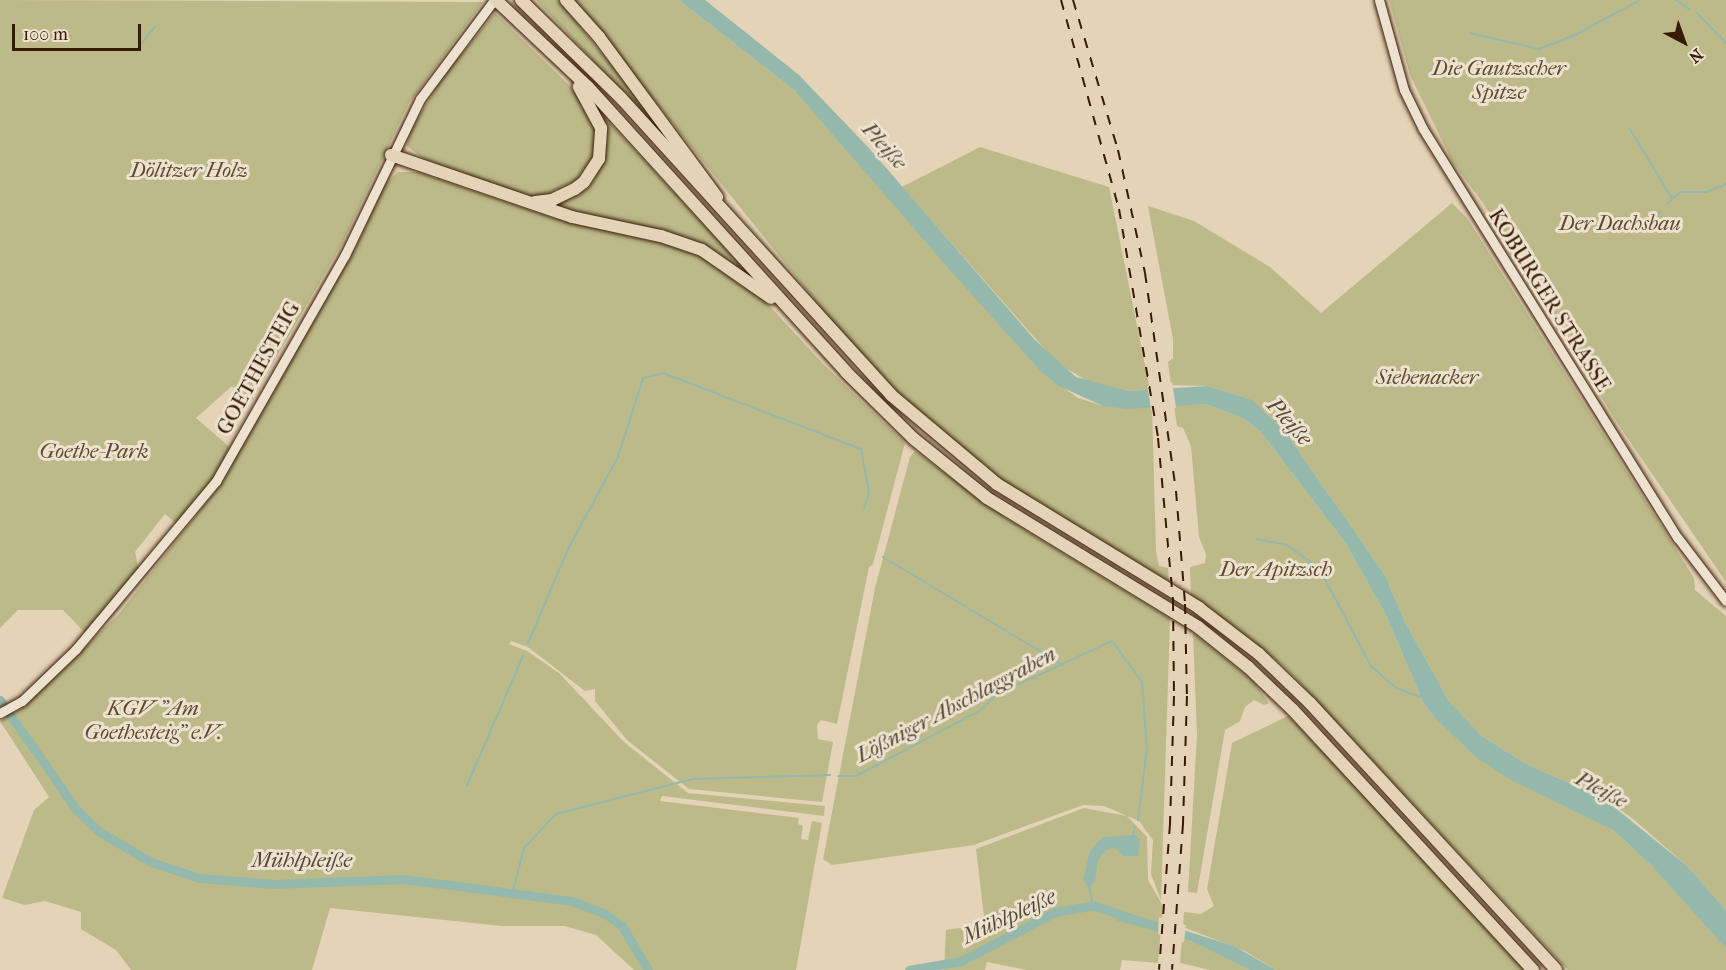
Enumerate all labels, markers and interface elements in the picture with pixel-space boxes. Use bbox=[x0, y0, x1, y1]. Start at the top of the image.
scale bar bbox=[15, 12, 144, 50]
north arrow bbox=[1654, 12, 1714, 72]
text: 100 m bbox=[23, 24, 68, 45]
text: N bbox=[1685, 45, 1707, 67]
park label: Die Gautzscher Spitze bbox=[1432, 55, 1566, 105]
water label: Pleiße bbox=[856, 117, 912, 175]
park label: Dölitzer Holz bbox=[130, 157, 248, 183]
street label: KOBURGER STRASSE bbox=[1483, 204, 1617, 396]
park label: Der Dachsbau bbox=[1559, 210, 1681, 236]
street label: GOETHESTEIG bbox=[211, 297, 305, 439]
park label: Siebenacker bbox=[1376, 364, 1478, 390]
water label: Pleiße bbox=[1261, 393, 1317, 451]
park label: Goethe-Park bbox=[39, 438, 149, 464]
park label: Der Apitzsch bbox=[1220, 556, 1332, 582]
water label: Lößniger Abschlaggraben bbox=[851, 641, 1061, 769]
park label: KGV "Am Goethesteig" e.V. bbox=[84, 695, 222, 745]
water label: Pleiße bbox=[1570, 765, 1632, 815]
water label: Mühlpleiße bbox=[252, 848, 352, 874]
water label: Mühlpleiße bbox=[958, 884, 1060, 950]

